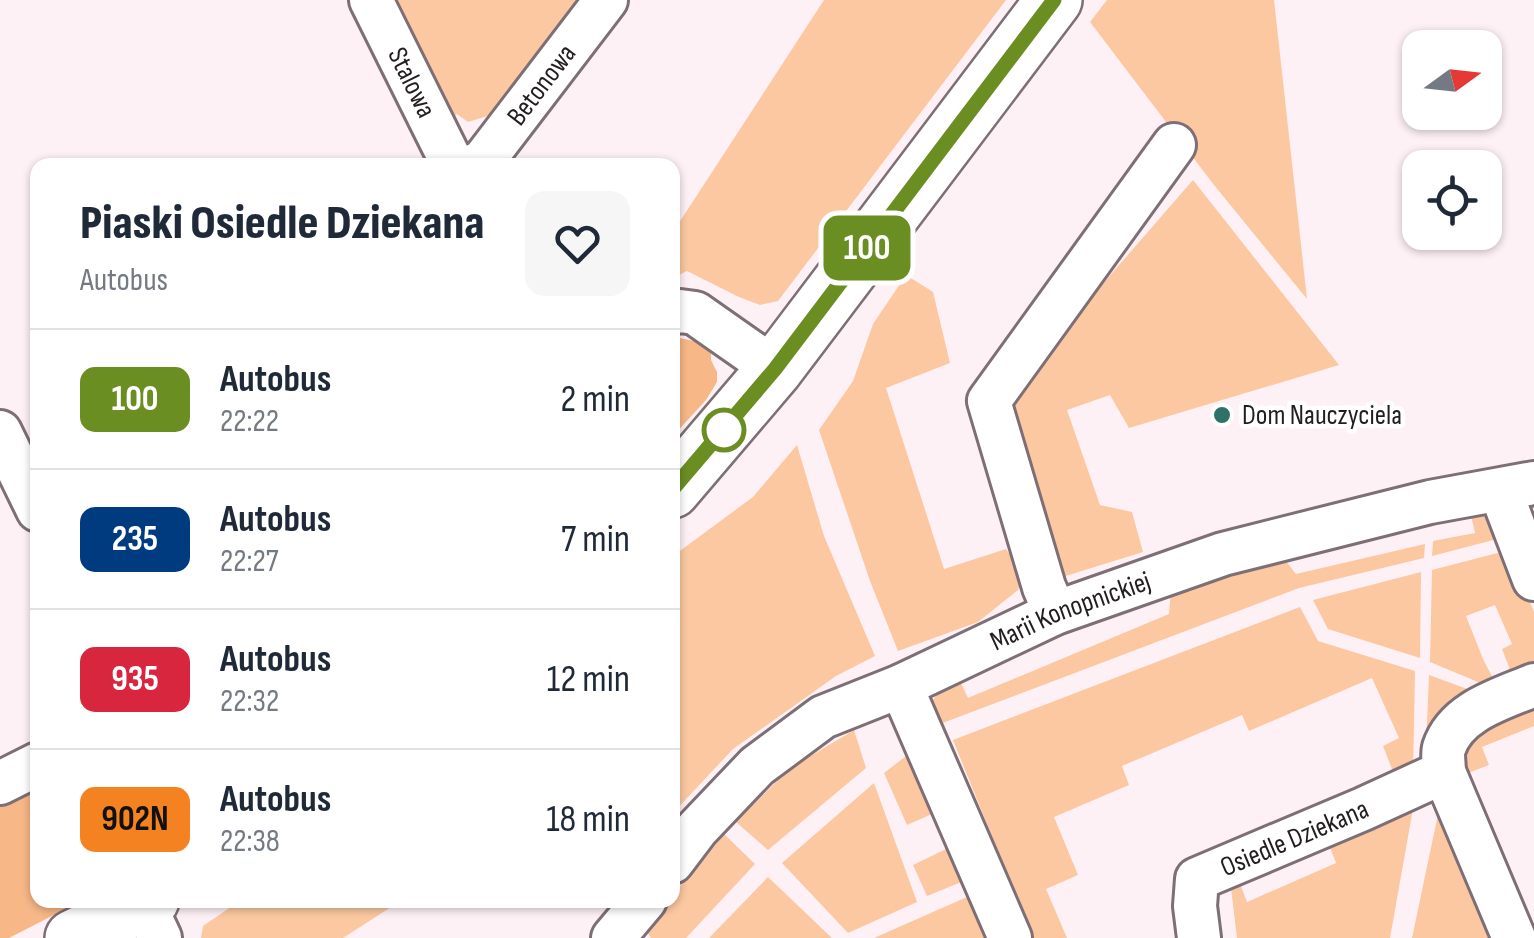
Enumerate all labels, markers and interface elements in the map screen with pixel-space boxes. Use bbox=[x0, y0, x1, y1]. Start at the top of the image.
north arrow bbox=[1402, 30, 1502, 130]
map controls bbox=[1402, 30, 1502, 250]
street label: Betonowa bbox=[500, 38, 583, 132]
street label: Stalowa bbox=[381, 42, 443, 123]
button: locate bbox=[1402, 150, 1502, 250]
button: heart bbox=[525, 191, 630, 296]
text: Piaski Osiedle Dziekana bbox=[80, 195, 484, 252]
line badge: 100 bbox=[810, 216, 924, 280]
text: 100 bbox=[843, 227, 891, 270]
text: Autobus bbox=[80, 261, 168, 300]
text: Autobus bbox=[220, 357, 331, 402]
text: 2 min bbox=[561, 377, 630, 422]
text: 100 bbox=[111, 378, 159, 421]
place label: Dom Nauczyciela bbox=[1242, 399, 1402, 432]
text: 22:22 bbox=[220, 402, 279, 441]
marker: Dom Nauczyciela bbox=[1211, 404, 1233, 426]
unlabelled marker bbox=[703, 409, 745, 451]
text: Autobus bbox=[220, 497, 331, 542]
text: 7 min bbox=[561, 517, 630, 562]
text: 235 bbox=[112, 518, 158, 561]
text: 22:27 bbox=[220, 542, 278, 581]
street label: Marii Konopnickiej bbox=[985, 564, 1155, 658]
text: Autobus bbox=[220, 637, 331, 682]
text: 12 min bbox=[547, 657, 630, 702]
text: 935 bbox=[111, 658, 159, 701]
text: 22:32 bbox=[220, 682, 279, 721]
text: Autobus bbox=[220, 777, 331, 822]
street label: Osiedle Dziekana bbox=[1215, 792, 1373, 884]
text: 18 min bbox=[546, 797, 630, 842]
text: 902N bbox=[101, 798, 169, 841]
text: 22:38 bbox=[220, 822, 280, 861]

